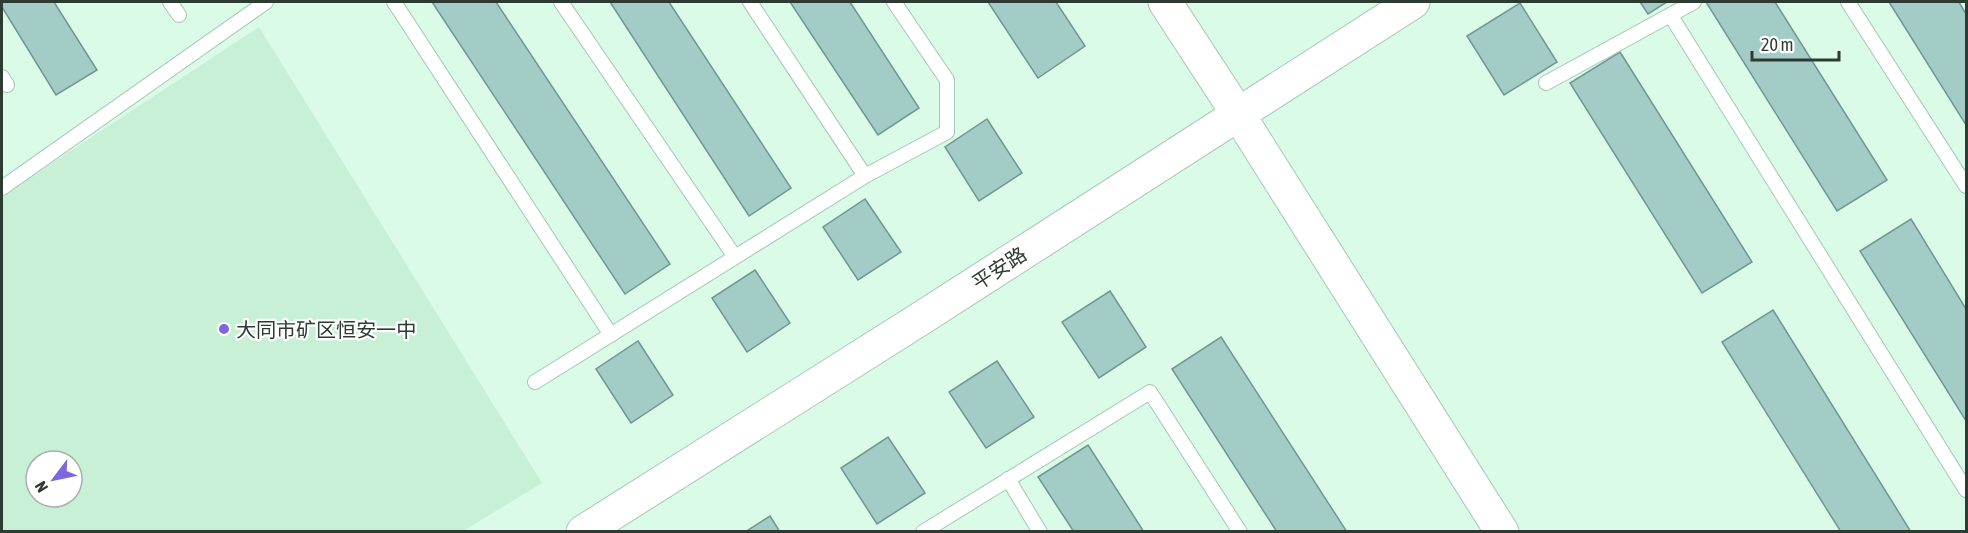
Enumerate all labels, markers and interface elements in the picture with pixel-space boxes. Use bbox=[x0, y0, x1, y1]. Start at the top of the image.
scale bar bbox=[1752, 24, 1839, 62]
text: 20 m bbox=[1761, 34, 1793, 55]
street label: 平安路 bbox=[968, 242, 1030, 294]
place label: 大同市矿区恒安一中 bbox=[236, 318, 416, 341]
marker: 大同市矿区恒安一中 bbox=[217, 322, 231, 336]
north arrow bbox=[24, 449, 84, 509]
text: N bbox=[31, 478, 51, 496]

